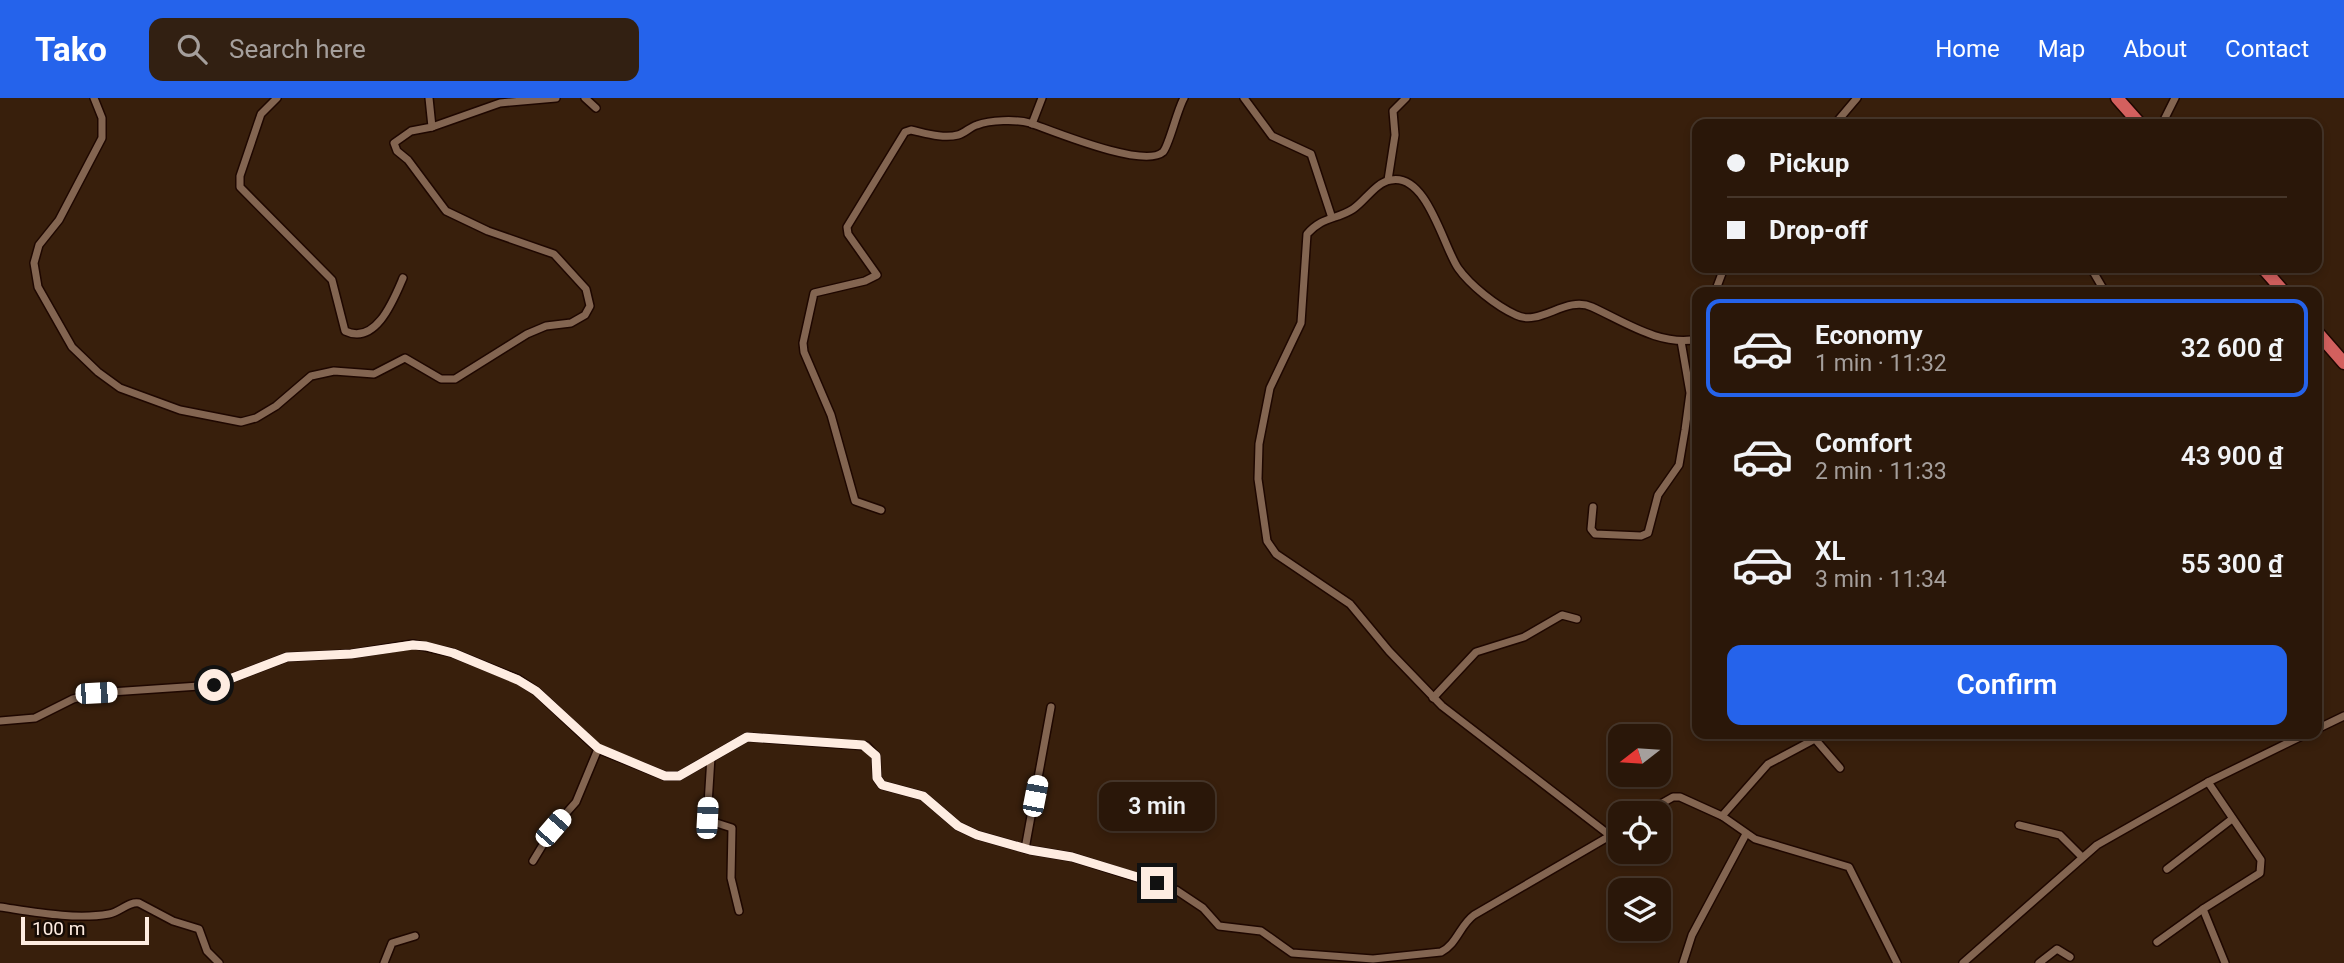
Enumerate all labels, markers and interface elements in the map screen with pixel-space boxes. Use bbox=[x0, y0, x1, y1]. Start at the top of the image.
search box bbox=[149, 18, 639, 81]
text: Tako bbox=[35, 30, 107, 69]
icon: search bbox=[173, 30, 211, 68]
text: Search here bbox=[229, 34, 366, 64]
text: Home bbox=[1935, 35, 2000, 63]
text: Map bbox=[2038, 35, 2085, 63]
text: About bbox=[2123, 35, 2187, 63]
text: Contact bbox=[2225, 35, 2309, 63]
text: Pickup bbox=[1769, 148, 1849, 178]
text: Drop-off bbox=[1769, 215, 1868, 245]
icon: car bbox=[1731, 317, 1794, 380]
text: Economy bbox=[1815, 320, 1922, 350]
text: 32 600 ₫ bbox=[2181, 333, 2283, 363]
text: 1 min · 11:32 bbox=[1815, 350, 1947, 377]
icon: car bbox=[1731, 425, 1794, 488]
text: Comfort bbox=[1815, 428, 1912, 458]
text: 43 900 ₫ bbox=[2181, 441, 2283, 471]
text: 2 min · 11:33 bbox=[1815, 458, 1947, 485]
icon: car bbox=[1731, 533, 1794, 596]
text: XL bbox=[1815, 536, 1846, 566]
text: 55 300 ₫ bbox=[2181, 549, 2283, 579]
text: 3 min · 11:34 bbox=[1815, 566, 1947, 593]
button: Confirm bbox=[1727, 645, 2287, 725]
route start bbox=[198, 669, 230, 701]
car bbox=[75, 681, 118, 705]
north arrow bbox=[1608, 724, 1671, 788]
map controls bbox=[1608, 724, 1671, 941]
car bbox=[1021, 773, 1050, 819]
callout: 3 min bbox=[1099, 782, 1215, 830]
text: 3 min bbox=[1128, 793, 1186, 820]
car bbox=[696, 796, 719, 840]
button: locate bbox=[1608, 801, 1671, 864]
car bbox=[532, 805, 575, 851]
route end bbox=[1141, 867, 1173, 899]
button: layers bbox=[1608, 878, 1671, 941]
scale bar bbox=[21, 914, 149, 946]
text: 100 m bbox=[32, 917, 85, 940]

